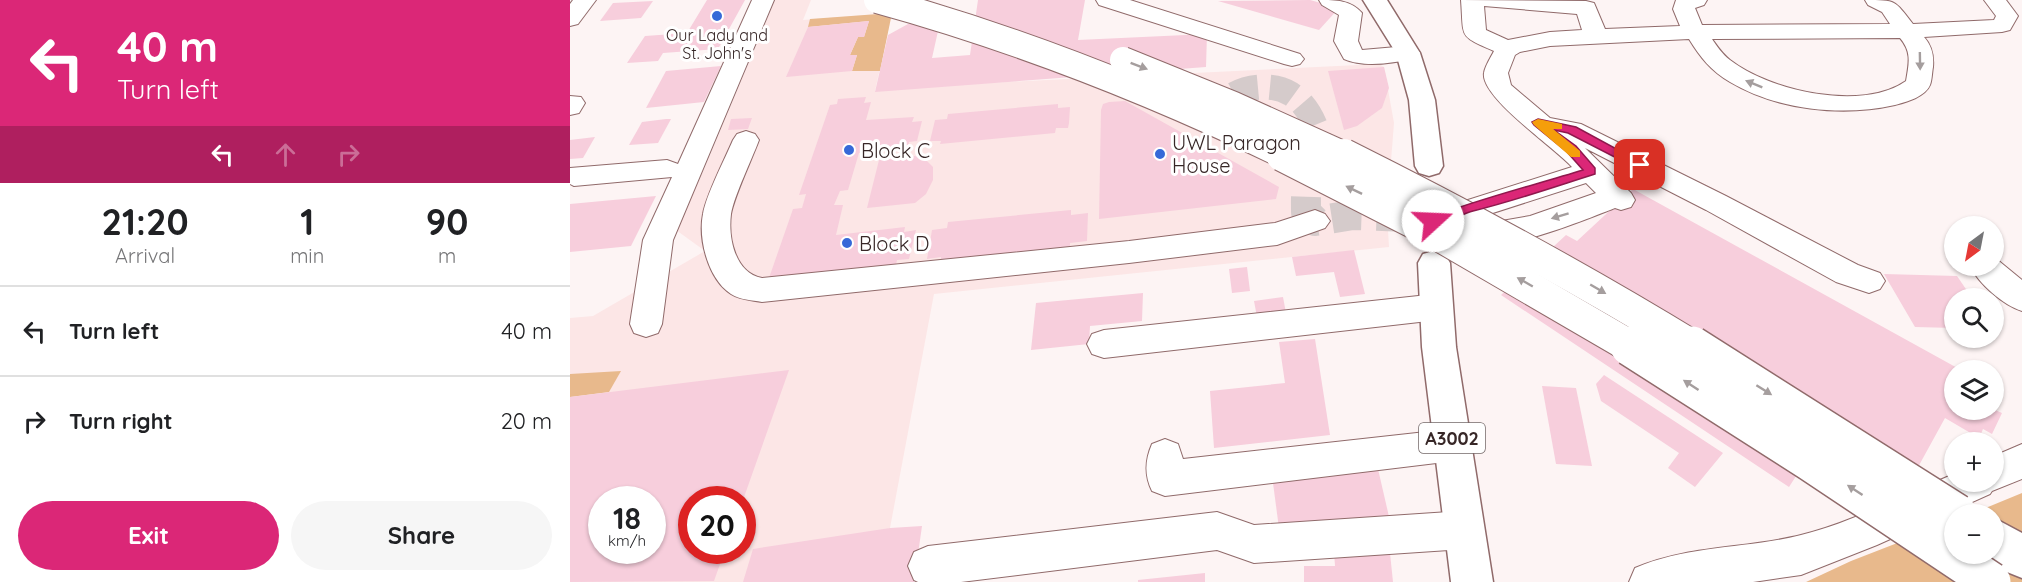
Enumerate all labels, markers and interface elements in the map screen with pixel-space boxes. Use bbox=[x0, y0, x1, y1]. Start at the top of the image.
marker: Our Lady and St. John's bbox=[710, 9, 724, 23]
text: 40 m bbox=[117, 20, 218, 73]
icon: left bbox=[18, 24, 96, 102]
place label: Our Lady and St. John's bbox=[666, 25, 768, 63]
one-way arrow bbox=[1915, 51, 1925, 70]
one-way arrow bbox=[1131, 62, 1149, 72]
text: Turn left bbox=[117, 72, 219, 106]
one-way arrow bbox=[1744, 79, 1762, 89]
place label: UWL Paragon House bbox=[1172, 130, 1301, 178]
icon: left bbox=[206, 138, 239, 171]
icon: ahead bbox=[269, 138, 302, 171]
icon: right bbox=[332, 138, 365, 171]
place label: Block C bbox=[861, 138, 930, 163]
pin bbox=[1614, 139, 1665, 190]
marker: Block C bbox=[842, 143, 856, 157]
marker: UWL Paragon House bbox=[1153, 147, 1167, 161]
icon: arrive bbox=[1623, 148, 1656, 181]
one-way arrow bbox=[1345, 185, 1362, 194]
position arrow bbox=[1401, 189, 1465, 253]
text: 21:20 bbox=[102, 199, 189, 244]
text: 1 bbox=[300, 199, 314, 244]
text: 90 bbox=[426, 199, 468, 244]
one-way arrow bbox=[1551, 212, 1569, 221]
north arrow bbox=[1944, 216, 2004, 276]
map controls bbox=[1944, 216, 2004, 564]
place label: Block D bbox=[859, 231, 929, 256]
marker: Block D bbox=[840, 236, 854, 250]
text: Arrival bbox=[115, 243, 175, 268]
text: min bbox=[290, 243, 324, 268]
text: m bbox=[438, 243, 456, 268]
one-way arrow bbox=[1517, 277, 1534, 287]
one-way arrow bbox=[1589, 284, 1606, 294]
button: search bbox=[1944, 288, 2004, 348]
icon: left bbox=[18, 315, 51, 348]
text: Turn left bbox=[69, 317, 159, 345]
text: 40 m bbox=[501, 317, 552, 345]
button: layers bbox=[1944, 360, 2004, 420]
one-way arrow bbox=[1683, 379, 1699, 390]
one-way arrow bbox=[1756, 385, 1772, 396]
icon: right bbox=[18, 405, 51, 438]
text: Turn right bbox=[69, 407, 173, 435]
text: 20 m bbox=[501, 407, 552, 435]
road number: A3002 bbox=[1419, 423, 1485, 453]
button: + bbox=[1944, 432, 2004, 492]
one-way arrow bbox=[1847, 485, 1863, 496]
speed limit sign: 20 bbox=[678, 486, 756, 564]
text: 18 bbox=[613, 499, 641, 537]
button: Exit bbox=[18, 501, 279, 570]
button: Share bbox=[291, 501, 552, 570]
button: − bbox=[1944, 504, 2004, 564]
text: km/h bbox=[608, 531, 646, 550]

